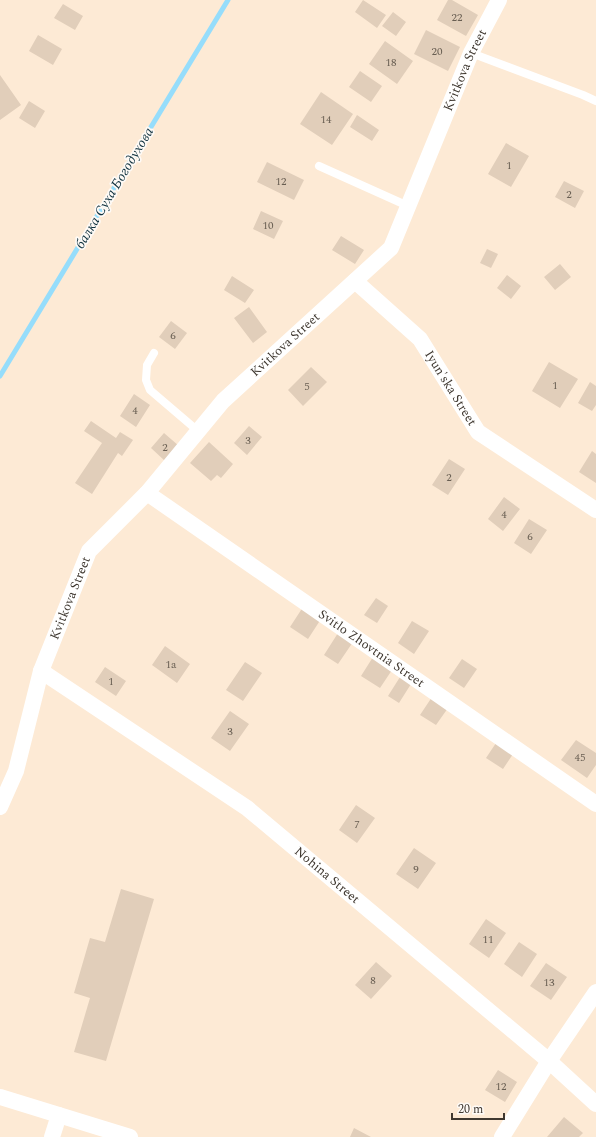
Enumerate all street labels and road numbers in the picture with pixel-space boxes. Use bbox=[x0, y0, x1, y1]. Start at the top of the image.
street label: Kvitkova Street bbox=[438, 25, 492, 114]
street label: Kvitkova Street bbox=[246, 307, 325, 382]
street label: Iyun'ska Street bbox=[419, 346, 482, 430]
street label: Kvitkova Street bbox=[45, 553, 96, 643]
street label: Svitlo Zhovtnia Street bbox=[314, 604, 429, 693]
street label: Nohina Street bbox=[290, 842, 365, 909]

